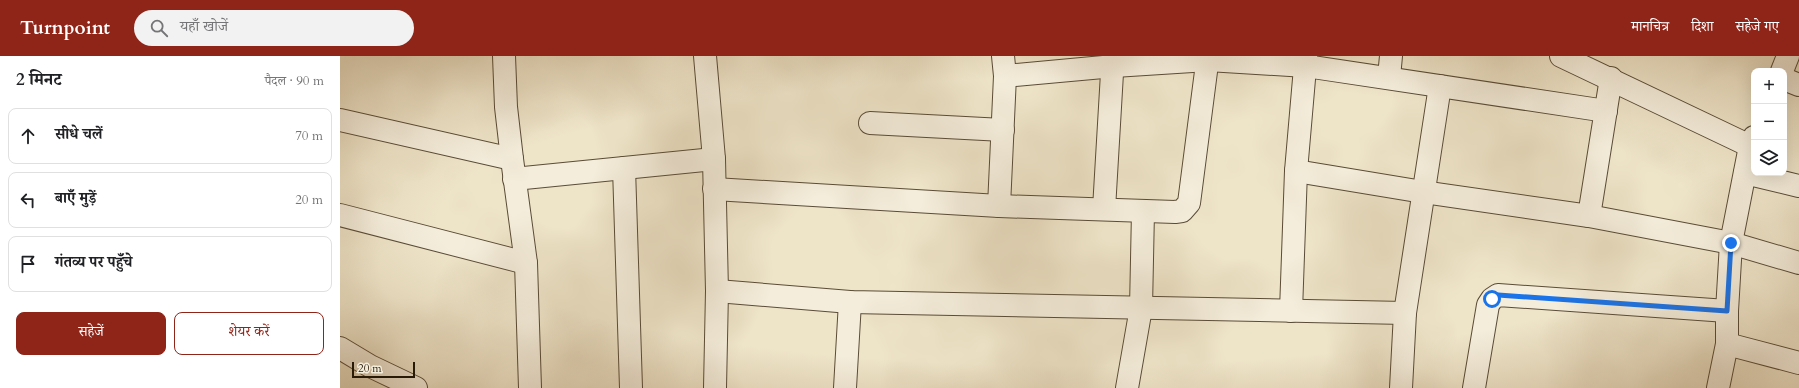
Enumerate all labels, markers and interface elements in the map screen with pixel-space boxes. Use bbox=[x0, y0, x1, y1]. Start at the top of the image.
search box bbox=[134, 10, 414, 46]
text: Turnpoint bbox=[20, 15, 110, 41]
text: यहाँ खोजें bbox=[180, 16, 228, 36]
icon: search bbox=[148, 17, 170, 39]
text: मानचित्र bbox=[1631, 17, 1669, 36]
text: दिशा bbox=[1691, 17, 1713, 36]
text: सहेजे गए bbox=[1735, 17, 1779, 36]
text: 2 मिनट bbox=[16, 68, 62, 91]
map controls bbox=[1751, 68, 1787, 176]
button: + bbox=[1751, 68, 1787, 104]
text: पैदल · 90 m bbox=[265, 72, 324, 90]
button: − bbox=[1751, 104, 1787, 140]
text: सीधे चलें bbox=[55, 124, 103, 144]
icon: ahead bbox=[17, 125, 39, 147]
text: 70 m bbox=[295, 127, 323, 145]
button: layers bbox=[1751, 140, 1787, 176]
text: बाएँ मुड़ें bbox=[55, 188, 96, 208]
icon: left bbox=[17, 189, 39, 211]
text: 20 m bbox=[295, 191, 323, 209]
route end bbox=[1722, 234, 1740, 252]
text: गंतव्य पर पहुँचे bbox=[55, 252, 132, 272]
icon: arrive bbox=[17, 253, 39, 275]
route start bbox=[1483, 290, 1501, 308]
button: सहेजें bbox=[16, 312, 166, 355]
button: शेयर करें bbox=[174, 312, 324, 355]
scale bar bbox=[352, 360, 415, 379]
text: 20 m bbox=[358, 361, 382, 376]

